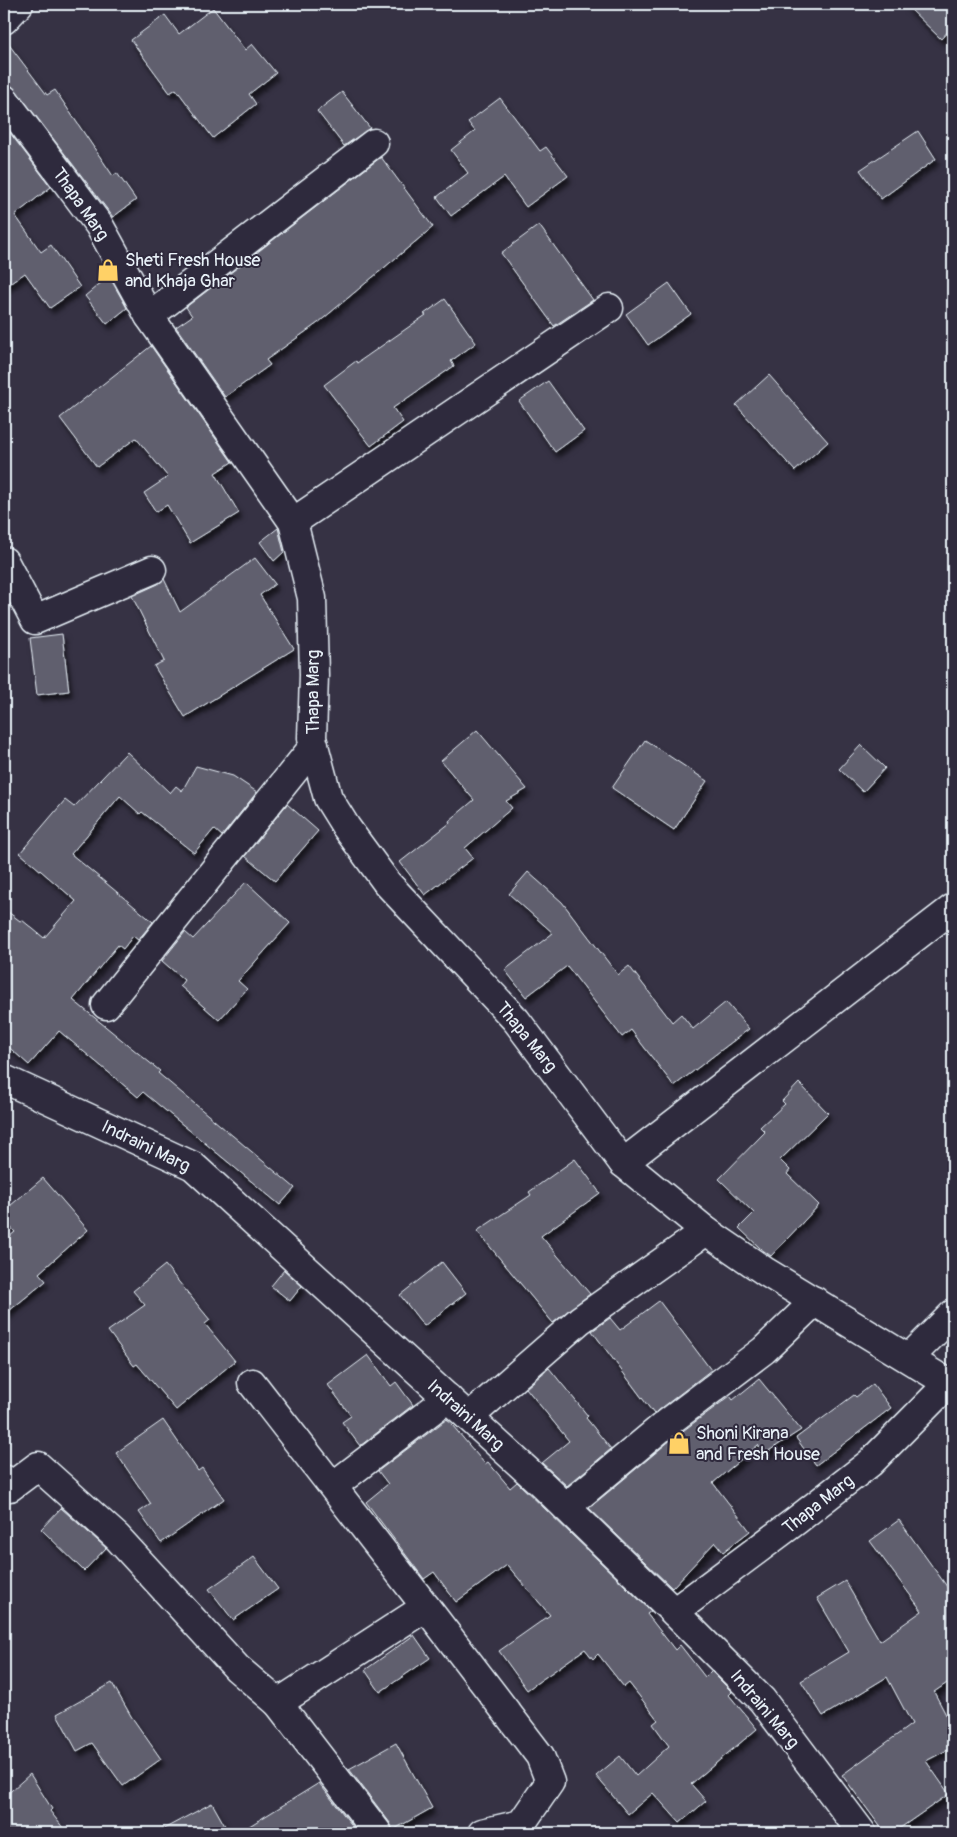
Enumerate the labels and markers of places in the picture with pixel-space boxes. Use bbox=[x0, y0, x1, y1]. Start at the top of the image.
place label: Sheti Fresh House and Khaja Ghar bbox=[125, 249, 261, 293]
shop icon: Sheti Fresh House and Khaja Ghar bbox=[95, 257, 121, 283]
place label: Shoni Kirana and Fresh House bbox=[696, 1422, 820, 1466]
shop icon: Shoni Kirana and Fresh House bbox=[666, 1430, 692, 1456]

